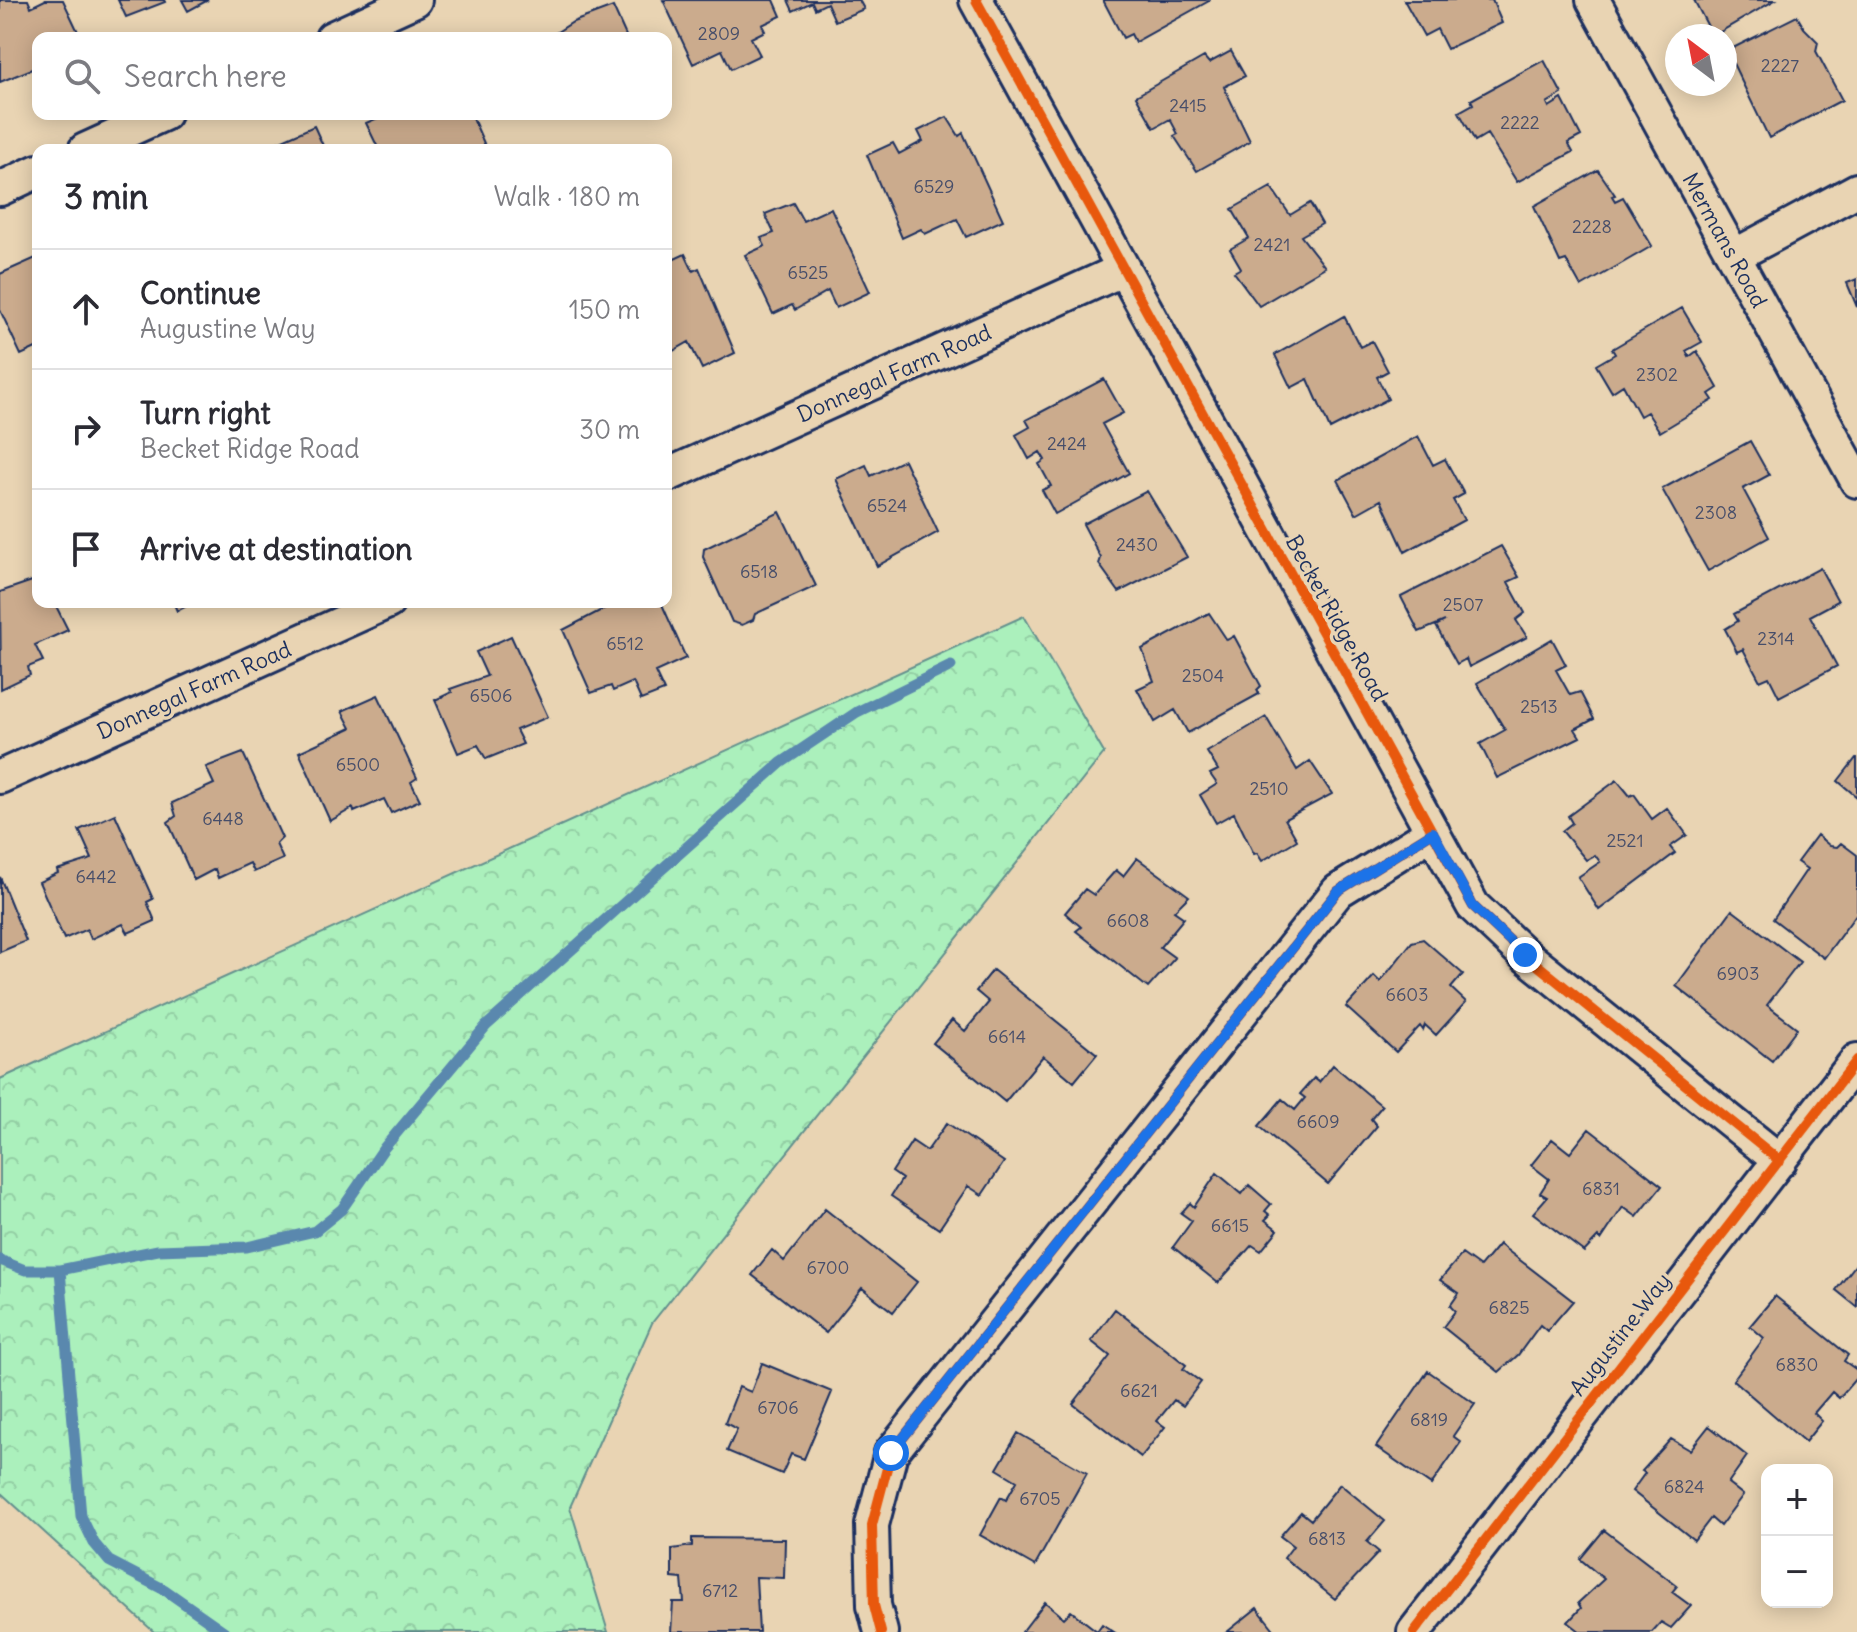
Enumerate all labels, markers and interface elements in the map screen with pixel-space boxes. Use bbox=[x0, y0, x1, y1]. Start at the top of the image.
house number: 2809 bbox=[698, 22, 740, 45]
north arrow bbox=[1665, 24, 1737, 96]
search box bbox=[32, 32, 672, 120]
icon: search bbox=[60, 54, 104, 98]
house number: 2227 bbox=[1761, 54, 1799, 77]
text: Search here bbox=[124, 57, 287, 95]
house number: 2415 bbox=[1169, 94, 1207, 117]
house number: 2222 bbox=[1500, 111, 1540, 134]
street label: Mermans Road bbox=[1676, 168, 1774, 312]
text: 3 min bbox=[64, 175, 149, 218]
house number: 6529 bbox=[914, 175, 954, 198]
text: Walk · 180 m bbox=[494, 180, 640, 213]
house number: 2228 bbox=[1572, 215, 1612, 238]
house number: 2421 bbox=[1254, 233, 1291, 256]
house number: 6525 bbox=[788, 261, 828, 284]
text: Continue bbox=[140, 274, 261, 312]
icon: ahead bbox=[64, 287, 108, 331]
text: 150 m bbox=[569, 293, 640, 326]
text: Augustine Way bbox=[140, 312, 315, 345]
street label: Donnegal Farm Road bbox=[793, 318, 995, 428]
house number: 2302 bbox=[1636, 363, 1678, 386]
text: Turn right bbox=[140, 394, 271, 432]
icon: right bbox=[64, 407, 108, 451]
text: 30 m bbox=[579, 413, 640, 446]
text: Becket Ridge Road bbox=[140, 432, 360, 465]
house number: 2424 bbox=[1047, 432, 1087, 455]
house number: 6524 bbox=[867, 494, 907, 517]
house number: 2308 bbox=[1695, 501, 1737, 524]
icon: arrive bbox=[64, 527, 108, 571]
text: Arrive at destination bbox=[140, 530, 412, 568]
street label: Becket Ridge Road bbox=[1280, 530, 1394, 706]
house number: 2430 bbox=[1116, 533, 1158, 556]
house number: 6518 bbox=[740, 560, 778, 583]
house number: 2507 bbox=[1443, 593, 1483, 616]
house number: 2314 bbox=[1757, 627, 1795, 650]
house number: 6512 bbox=[606, 632, 644, 655]
street label: Donnegal Farm Road bbox=[93, 635, 295, 745]
house number: 2504 bbox=[1182, 664, 1224, 687]
house number: 6506 bbox=[470, 684, 512, 707]
house number: 2513 bbox=[1520, 695, 1558, 718]
house number: 6500 bbox=[336, 753, 380, 776]
house number: 2510 bbox=[1249, 777, 1289, 800]
house number: 6448 bbox=[202, 807, 244, 830]
house number: 2521 bbox=[1606, 829, 1644, 852]
house number: 6442 bbox=[75, 865, 117, 888]
house number: 6608 bbox=[1107, 909, 1149, 932]
route end bbox=[1507, 937, 1543, 973]
house number: 6903 bbox=[1717, 962, 1759, 985]
house number: 6603 bbox=[1386, 983, 1428, 1006]
house number: 6614 bbox=[988, 1025, 1026, 1048]
house number: 6609 bbox=[1297, 1110, 1339, 1133]
house number: 6831 bbox=[1582, 1177, 1620, 1200]
house number: 6615 bbox=[1211, 1214, 1249, 1237]
house number: 6700 bbox=[807, 1256, 849, 1279]
street label: Augustine Way bbox=[1563, 1267, 1677, 1401]
house number: 6825 bbox=[1489, 1296, 1529, 1319]
house number: 6830 bbox=[1776, 1353, 1818, 1376]
house number: 6621 bbox=[1120, 1379, 1158, 1402]
house number: 6706 bbox=[757, 1396, 799, 1419]
house number: 6819 bbox=[1410, 1408, 1448, 1431]
route start bbox=[873, 1435, 909, 1471]
map controls bbox=[1761, 1464, 1833, 1608]
button: + bbox=[1761, 1464, 1833, 1536]
house number: 6824 bbox=[1664, 1475, 1704, 1498]
house number: 6705 bbox=[1019, 1487, 1061, 1510]
house number: 6813 bbox=[1308, 1527, 1346, 1550]
button: − bbox=[1761, 1536, 1833, 1608]
house number: 6712 bbox=[702, 1579, 738, 1602]

